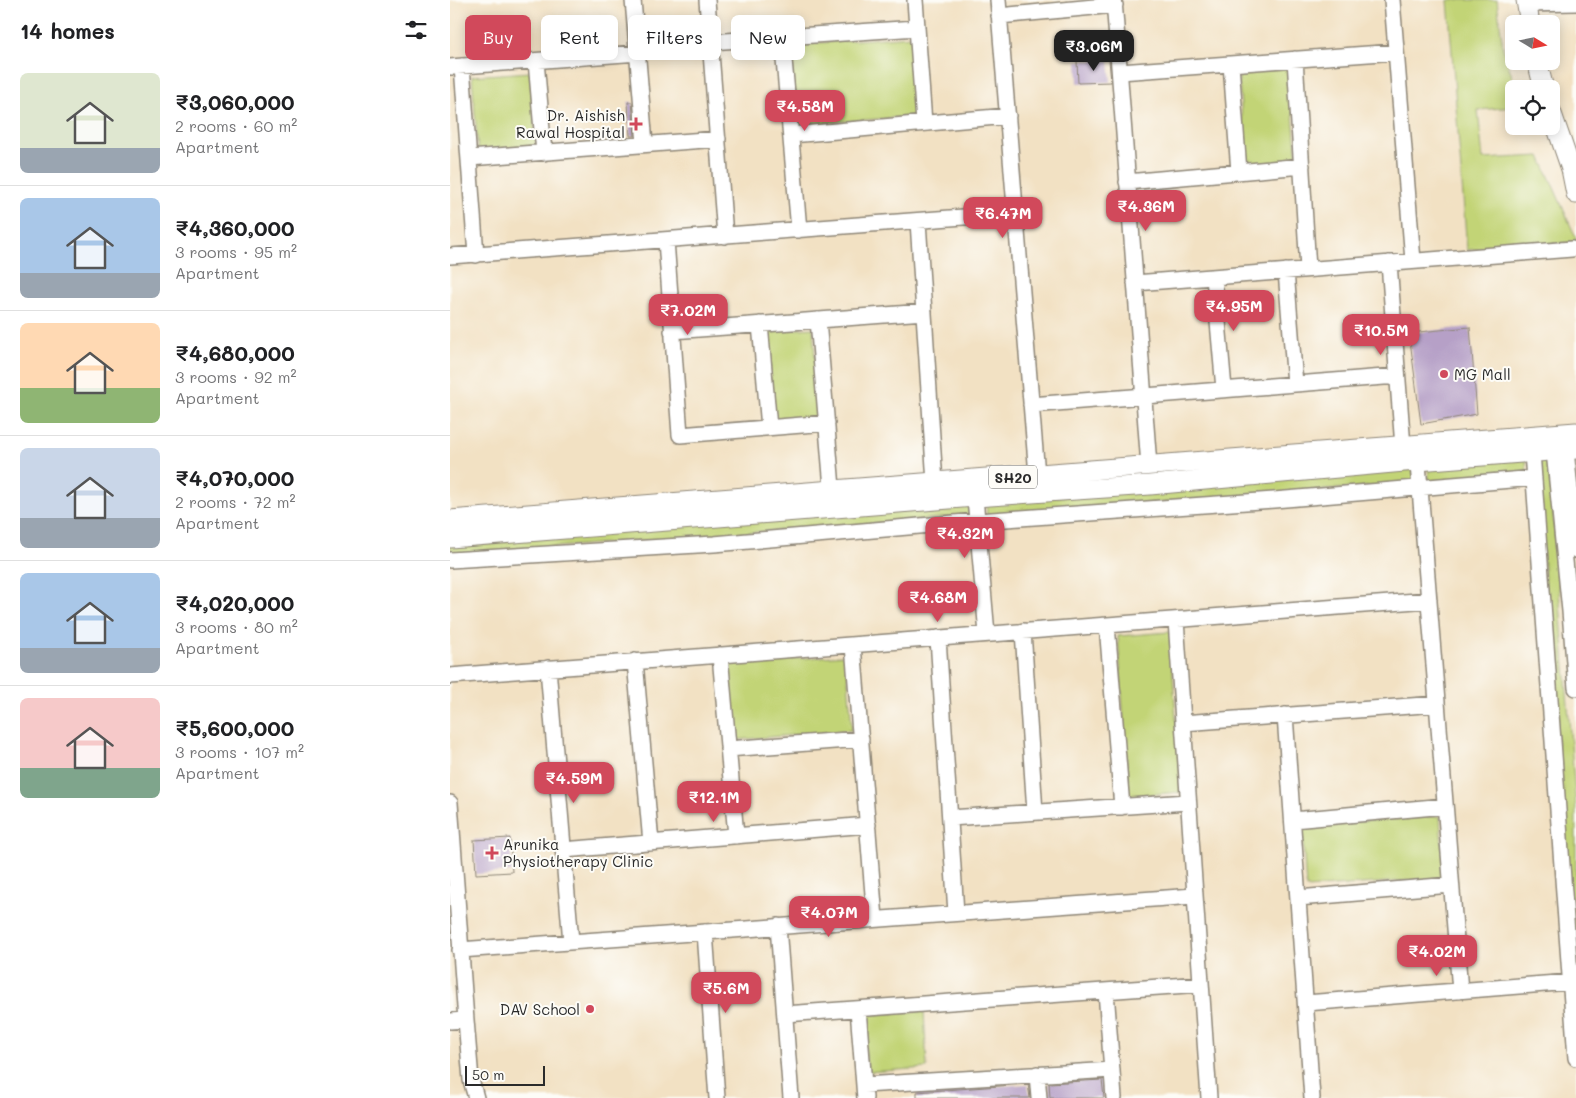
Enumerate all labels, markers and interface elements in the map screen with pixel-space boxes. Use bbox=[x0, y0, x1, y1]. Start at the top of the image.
chip: Buy bbox=[465, 15, 531, 60]
chip: Rent bbox=[541, 15, 618, 60]
chip: Filters bbox=[628, 15, 721, 60]
chip: New bbox=[731, 15, 805, 60]
north arrow bbox=[1505, 15, 1560, 70]
map controls bbox=[1505, 15, 1560, 135]
icon: filters bbox=[402, 16, 430, 44]
text: 14 homes bbox=[20, 17, 115, 44]
pin: ₹3.06M bbox=[1053, 30, 1135, 72]
text: ₹3.06M bbox=[1065, 35, 1123, 56]
button: locate bbox=[1505, 80, 1560, 135]
text: ₹3,060,000 bbox=[175, 88, 295, 115]
pin: ₹4.58M bbox=[764, 90, 846, 132]
icon: home bbox=[60, 93, 120, 153]
text: ₹4.58M bbox=[776, 95, 834, 116]
place label: Dr. Aishish Rawal Hospital bbox=[516, 105, 625, 142]
text: 2 rooms · 60 m² bbox=[175, 115, 297, 136]
marker: Dr. Aishish Rawal Hospital bbox=[629, 117, 643, 131]
text: Apartment bbox=[175, 136, 260, 157]
pin: ₹4.36M bbox=[1105, 190, 1187, 232]
text: ₹4.36M bbox=[1117, 195, 1175, 216]
pin: ₹6.47M bbox=[962, 196, 1044, 239]
text: ₹6.47M bbox=[974, 202, 1032, 223]
text: ₹4,360,000 bbox=[175, 214, 294, 241]
icon: home bbox=[60, 218, 120, 278]
text: 3 rooms · 95 m² bbox=[175, 241, 297, 262]
text: Apartment bbox=[175, 262, 260, 283]
pin: ₹4.95M bbox=[1193, 290, 1275, 332]
pin: ₹7.02M bbox=[647, 294, 729, 336]
text: ₹4.95M bbox=[1205, 295, 1263, 316]
text: ₹7.02M bbox=[660, 299, 716, 320]
pin: ₹10.5M bbox=[1340, 314, 1422, 356]
text: ₹10.5M bbox=[1353, 319, 1409, 340]
text: ₹4,680,000 bbox=[175, 339, 295, 366]
icon: home bbox=[60, 343, 120, 403]
place label: MG Mall bbox=[1454, 364, 1511, 384]
text: 3 rooms · 92 m² bbox=[175, 366, 297, 387]
marker: MG Mall bbox=[1438, 368, 1450, 380]
text: Apartment bbox=[175, 387, 260, 408]
text: ₹4,070,000 bbox=[175, 464, 294, 491]
road number: SH20 bbox=[989, 466, 1037, 488]
icon: home bbox=[60, 468, 120, 528]
text: 2 rooms · 72 m² bbox=[175, 491, 296, 512]
text: Apartment bbox=[175, 512, 260, 533]
pin: ₹4.32M bbox=[924, 516, 1006, 559]
text: ₹4.32M bbox=[936, 522, 994, 543]
pin: ₹4.68M bbox=[897, 580, 979, 623]
text: ₹4.68M bbox=[909, 586, 967, 607]
text: ₹4,020,000 bbox=[175, 589, 294, 616]
icon: home bbox=[60, 593, 120, 653]
text: 3 rooms · 80 m² bbox=[175, 616, 298, 637]
text: Apartment bbox=[175, 637, 260, 658]
text: ₹5,600,000 bbox=[175, 714, 294, 741]
icon: home bbox=[60, 718, 120, 778]
text: 3 rooms · 107 m² bbox=[175, 741, 304, 762]
text: Apartment bbox=[175, 762, 260, 783]
pin: ₹4.59M bbox=[533, 762, 615, 804]
text: ₹4.59M bbox=[545, 767, 603, 788]
pin: ₹12.1M bbox=[673, 780, 755, 823]
text: ₹12.1M bbox=[688, 786, 740, 807]
place label: Arunika Physiotherapy Clinic bbox=[503, 834, 653, 871]
marker: Arunika Physiotherapy Clinic bbox=[485, 846, 499, 860]
pin: ₹4.07M bbox=[788, 896, 870, 938]
text: ₹4.07M bbox=[800, 901, 858, 922]
pin: ₹4.02M bbox=[1396, 934, 1478, 977]
text: ₹4.02M bbox=[1408, 940, 1466, 961]
pin: ₹5.6M bbox=[691, 972, 761, 1014]
text: ₹5.6M bbox=[702, 977, 750, 998]
place label: DAV School bbox=[500, 999, 580, 1019]
marker: DAV School bbox=[584, 1003, 596, 1015]
scale bar bbox=[465, 1063, 545, 1086]
text: 50 m bbox=[472, 1065, 504, 1084]

